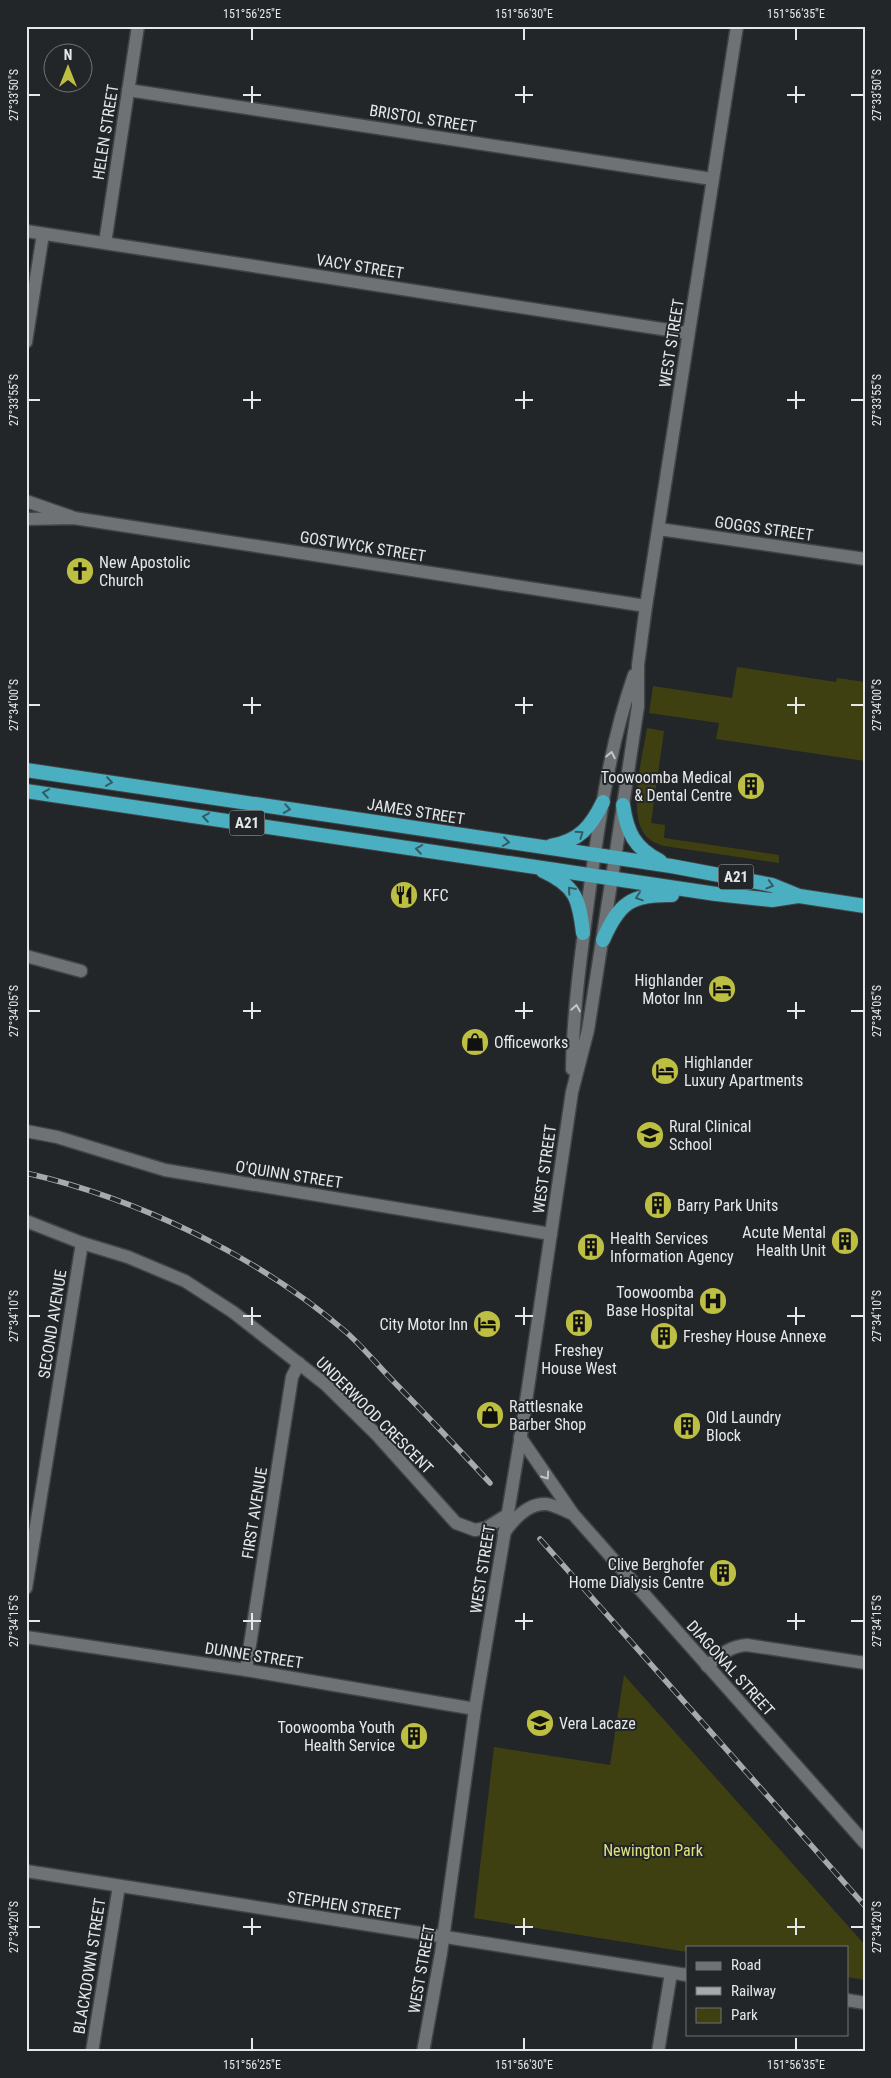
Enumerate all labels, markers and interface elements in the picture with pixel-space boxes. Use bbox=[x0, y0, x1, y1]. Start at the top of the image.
text: 151°56'25"E bbox=[223, 7, 281, 21]
text: 151°56'30"E bbox=[495, 7, 553, 21]
text: 151°56'35"E bbox=[767, 7, 825, 21]
north arrow bbox=[42, 42, 92, 92]
text: N bbox=[64, 47, 72, 63]
text: 27°33'50"S bbox=[7, 69, 21, 121]
text: 27°33'50"S bbox=[870, 69, 884, 121]
street label: HELEN STREET bbox=[89, 83, 122, 181]
street label: BRISTOL STREET bbox=[368, 101, 478, 136]
street label: VACY STREET bbox=[315, 250, 405, 283]
street label: WEST STREET bbox=[655, 297, 688, 389]
text: 27°33'55"S bbox=[7, 374, 21, 426]
text: 27°33'55"S bbox=[870, 374, 884, 426]
street label: GOGGS STREET bbox=[713, 512, 814, 545]
street label: GOSTWYCK STREET bbox=[299, 527, 427, 566]
place label: New Apostolic Church bbox=[99, 553, 190, 590]
church icon: New Apostolic Church bbox=[65, 556, 95, 586]
text: 27°34'00"S bbox=[7, 679, 21, 731]
text: 27°34'00"S bbox=[870, 679, 884, 731]
one-way arrow bbox=[605, 750, 616, 759]
place label: Toowoomba Medical & Dental Centre bbox=[601, 768, 732, 805]
building icon: Toowoomba Medical & Dental Centre bbox=[736, 771, 766, 801]
one-way arrow bbox=[105, 777, 113, 787]
one-way arrow bbox=[41, 789, 50, 799]
street label: JAMES STREET bbox=[366, 794, 466, 829]
one-way arrow bbox=[283, 803, 291, 814]
road number: A21 bbox=[230, 810, 264, 836]
one-way arrow bbox=[202, 812, 210, 823]
one-way arrow bbox=[574, 831, 584, 840]
one-way arrow bbox=[502, 837, 510, 847]
one-way arrow bbox=[415, 845, 423, 855]
road number: A21 bbox=[718, 864, 754, 890]
one-way arrow bbox=[766, 879, 774, 890]
restaurant icon: KFC bbox=[389, 880, 419, 910]
place label: KFC bbox=[423, 886, 449, 905]
one-way arrow bbox=[567, 887, 576, 896]
one-way arrow bbox=[636, 892, 644, 902]
place label: Highlander Motor Inn bbox=[634, 971, 703, 1008]
hotel icon: Highlander Motor Inn bbox=[707, 974, 737, 1004]
text: 27°34'05"S bbox=[7, 985, 21, 1037]
text: 27°34'05"S bbox=[870, 985, 884, 1037]
one-way arrow bbox=[570, 1004, 581, 1012]
shop icon: Officeworks bbox=[460, 1027, 490, 1057]
place label: Officeworks bbox=[494, 1033, 568, 1052]
place label: Highlander Luxury Apartments bbox=[684, 1053, 803, 1090]
hotel icon: Highlander Luxury Apartments bbox=[650, 1056, 680, 1086]
place label: Rural Clinical School bbox=[669, 1117, 751, 1154]
school or university icon: Rural Clinical School bbox=[635, 1120, 665, 1150]
street label: WEST STREET bbox=[529, 1123, 560, 1215]
street label: O'QUINN STREET bbox=[234, 1157, 344, 1192]
building icon: Barry Park Units bbox=[643, 1190, 673, 1220]
place label: Barry Park Units bbox=[677, 1196, 778, 1215]
place label: Acute Mental Health Unit bbox=[742, 1223, 826, 1260]
building icon: Acute Mental Health Unit bbox=[830, 1226, 860, 1256]
place label: Health Services Information Agency bbox=[610, 1229, 734, 1266]
building icon: Health Services Information Agency bbox=[576, 1232, 606, 1262]
street label: SECOND AVENUE bbox=[35, 1268, 70, 1380]
place label: Toowoomba Base Hospital bbox=[606, 1283, 694, 1320]
hospital icon: Toowoomba Base Hospital bbox=[698, 1286, 728, 1316]
text: 27°34'10"S bbox=[7, 1290, 21, 1342]
text: 27°34'10"S bbox=[870, 1290, 884, 1342]
building icon: Freshey House West bbox=[564, 1308, 594, 1338]
hotel icon: City Motor Inn bbox=[472, 1309, 502, 1339]
place label: City Motor Inn bbox=[379, 1315, 468, 1334]
building icon: Freshey House Annexe bbox=[649, 1321, 679, 1351]
place label: Freshey House Annexe bbox=[683, 1327, 826, 1346]
place label: Freshey House West bbox=[541, 1341, 617, 1378]
street label: UNDERWOOD CRESCENT bbox=[312, 1353, 437, 1478]
place label: Rattlesnake Barber Shop bbox=[509, 1397, 586, 1434]
shop icon: Rattlesnake Barber Shop bbox=[475, 1400, 505, 1430]
place label: Old Laundry Block bbox=[706, 1408, 782, 1445]
building icon: Old Laundry Block bbox=[672, 1411, 702, 1441]
street label: FIRST AVENUE bbox=[238, 1466, 271, 1560]
one-way arrow bbox=[540, 1470, 549, 1480]
street label: WEST STREET bbox=[466, 1523, 499, 1615]
place label: Clive Berghofer Home Dialysis Centre bbox=[569, 1555, 704, 1592]
building icon: Clive Berghofer Home Dialysis Centre bbox=[708, 1558, 738, 1588]
text: 27°34'15"S bbox=[7, 1595, 21, 1647]
text: 27°34'15"S bbox=[870, 1595, 884, 1647]
street label: DIAGONAL STREET bbox=[683, 1617, 778, 1720]
street label: DUNNE STREET bbox=[204, 1638, 304, 1673]
school or university icon: Vera Lacaze bbox=[525, 1708, 555, 1738]
place label: Vera Lacaze bbox=[559, 1714, 636, 1733]
place label: Toowoomba Youth Health Service bbox=[278, 1718, 395, 1755]
building icon: Toowoomba Youth Health Service bbox=[399, 1721, 429, 1751]
park label: Newington Park bbox=[603, 1841, 704, 1860]
street label: STEPHEN STREET bbox=[286, 1887, 402, 1924]
street label: BLACKDOWN STREET bbox=[69, 1897, 110, 2035]
text: 27°34'20"S bbox=[7, 1901, 21, 1953]
text: 27°34'20"S bbox=[870, 1901, 884, 1953]
street label: WEST STREET bbox=[404, 1923, 439, 2015]
legend bbox=[686, 1946, 848, 2036]
text: Road bbox=[731, 1956, 761, 1974]
text: Railway bbox=[731, 1982, 776, 2000]
text: Park bbox=[731, 2006, 758, 2024]
text: 151°56'25"E bbox=[223, 2058, 281, 2072]
text: 151°56'30"E bbox=[495, 2058, 553, 2072]
text: 151°56'35"E bbox=[767, 2058, 825, 2072]

